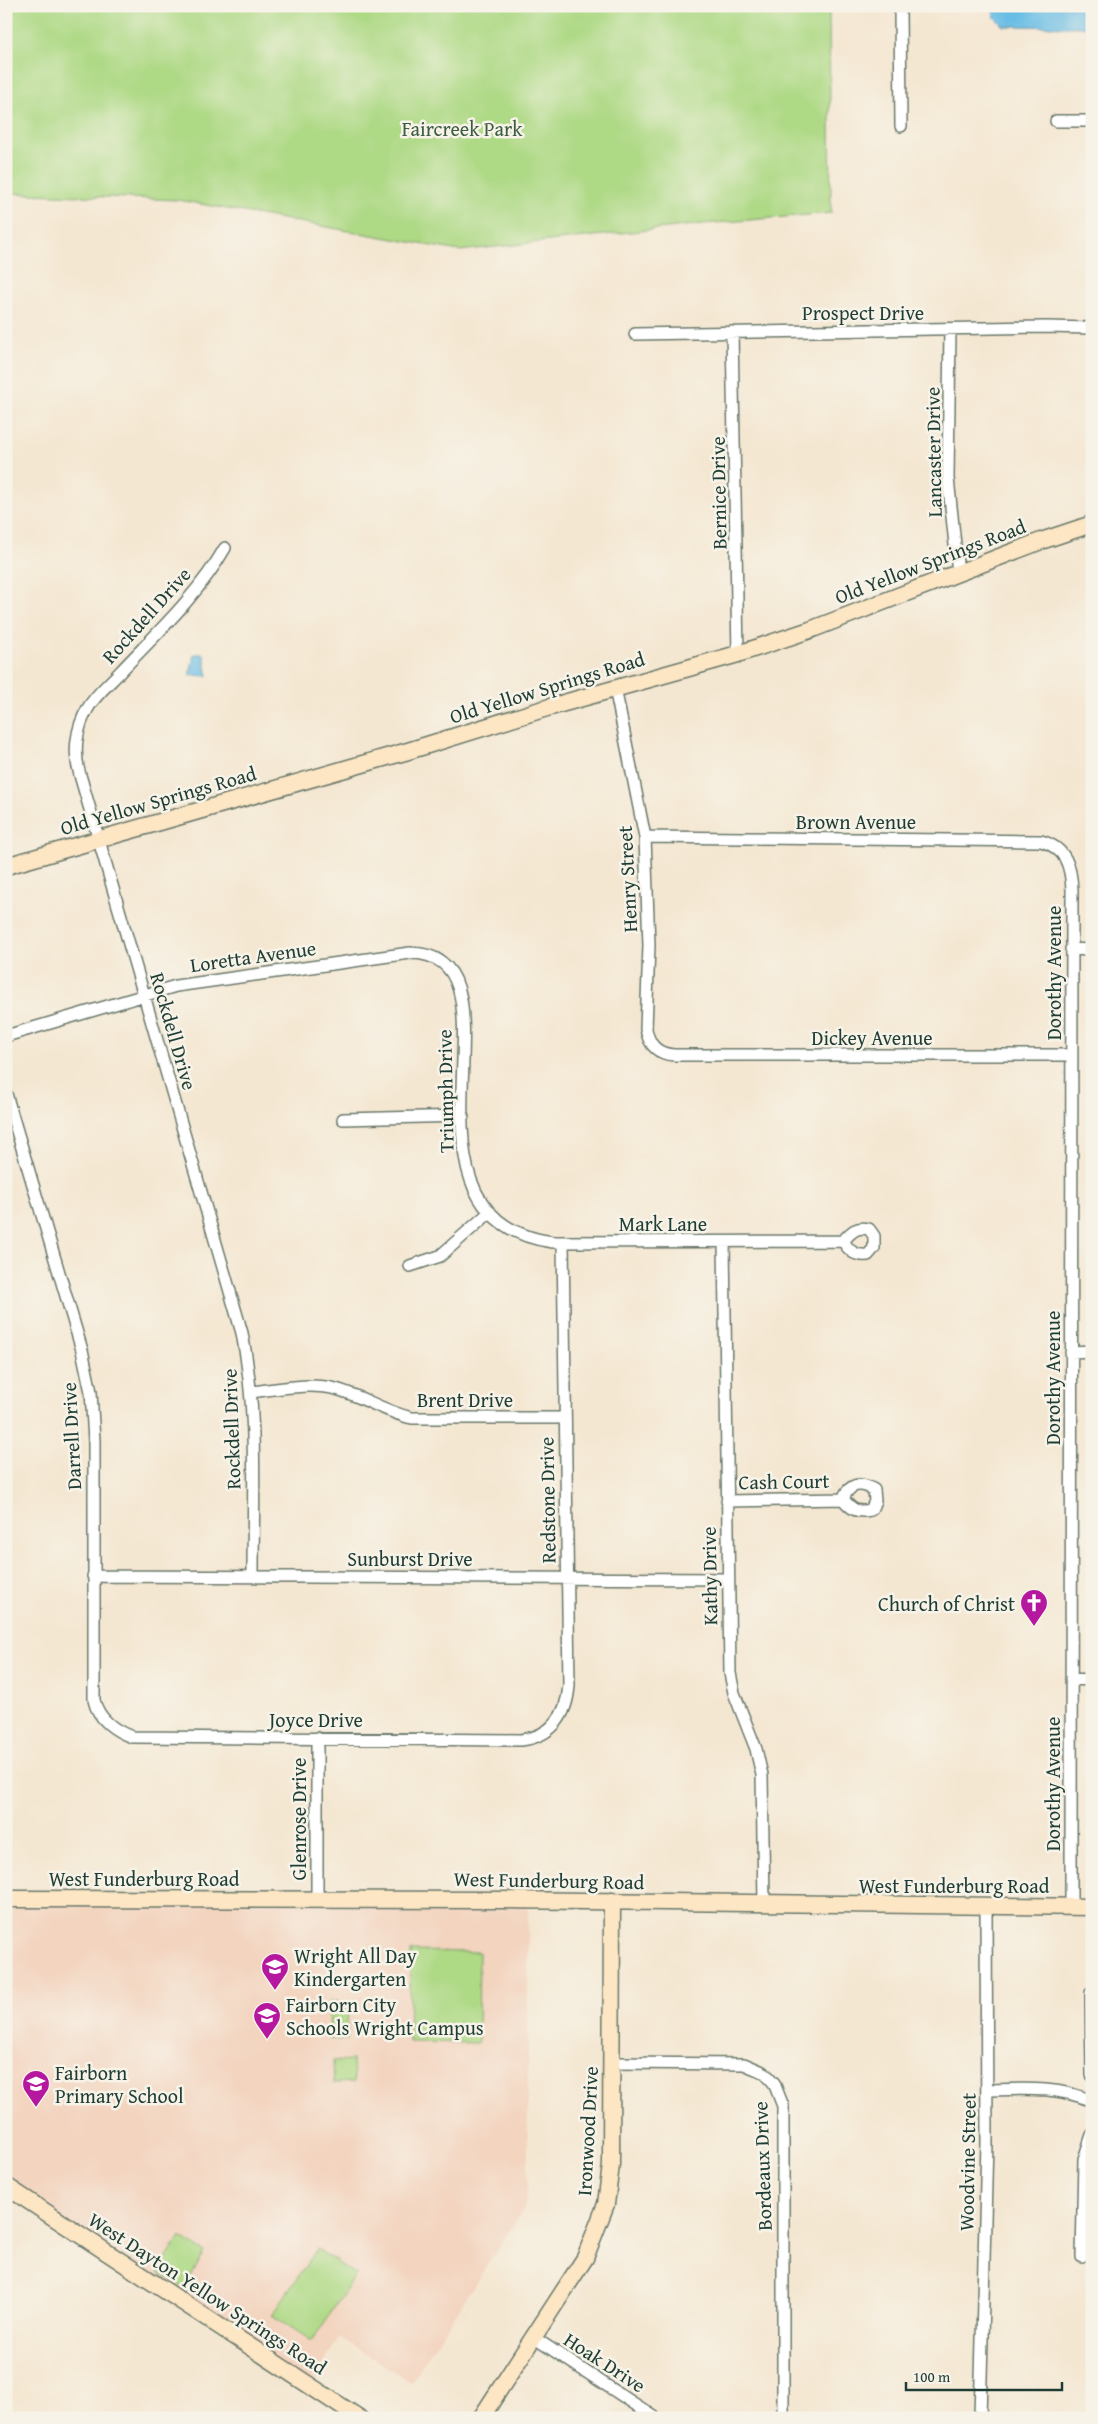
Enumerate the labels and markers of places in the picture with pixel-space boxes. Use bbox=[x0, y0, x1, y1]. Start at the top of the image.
church icon: Church of Christ bbox=[1019, 1588, 1049, 1627]
place label: Church of Christ bbox=[878, 1589, 1015, 1618]
place label: Wright All Day Kindergarten bbox=[294, 1941, 417, 1993]
school or university icon: Wright All Day Kindergarten bbox=[260, 1952, 290, 1991]
place label: Fairborn City Schools Wright Campus bbox=[286, 1990, 484, 2042]
school or university icon: Fairborn City Schools Wright Campus bbox=[252, 2001, 282, 2040]
place label: Fairborn Primary School bbox=[55, 2058, 184, 2110]
school or university icon: Fairborn Primary School bbox=[21, 2069, 51, 2108]

